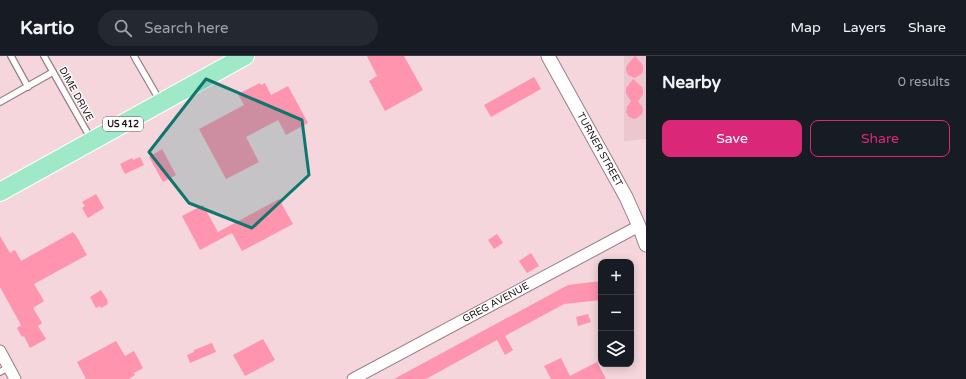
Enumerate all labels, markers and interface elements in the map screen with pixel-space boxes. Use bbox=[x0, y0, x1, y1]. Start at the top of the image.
search box bbox=[98, 10, 378, 46]
text: Kartio bbox=[20, 17, 74, 39]
icon: search bbox=[112, 17, 134, 39]
text: Search here bbox=[144, 19, 229, 37]
text: Map bbox=[791, 19, 821, 36]
text: Layers bbox=[843, 19, 886, 36]
text: Share bbox=[908, 19, 946, 36]
street label: DIME DRIVE bbox=[56, 65, 96, 123]
text: Nearby bbox=[662, 72, 721, 93]
text: 0 results bbox=[898, 74, 950, 90]
street label: TURNER STREET bbox=[574, 110, 625, 189]
road number: US 412 bbox=[103, 117, 143, 131]
button: Save bbox=[662, 120, 802, 157]
button: Share bbox=[810, 120, 950, 157]
map controls bbox=[598, 259, 634, 367]
button: + bbox=[598, 259, 634, 295]
street label: GREG AVENUE bbox=[461, 280, 531, 325]
button: − bbox=[598, 295, 634, 331]
button: layers bbox=[598, 331, 634, 367]

